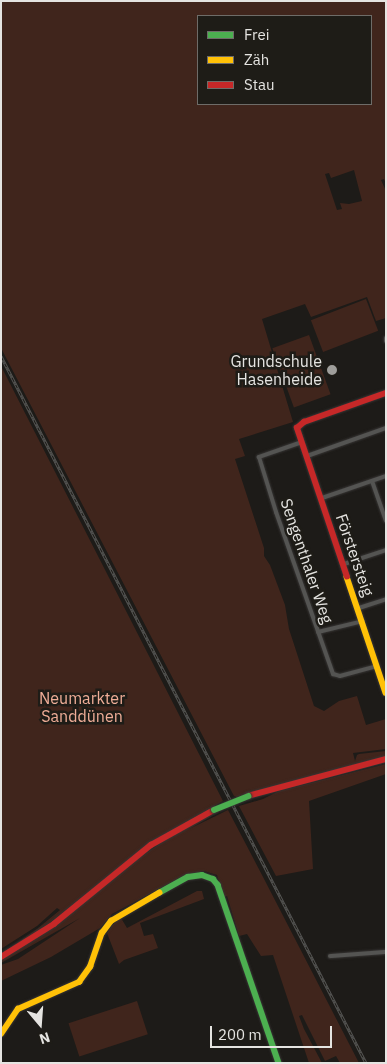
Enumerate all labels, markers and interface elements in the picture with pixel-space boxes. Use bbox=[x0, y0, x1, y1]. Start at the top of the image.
legend bbox=[197, 15, 372, 105]
text: Frei bbox=[244, 25, 270, 44]
text: Zäh bbox=[244, 50, 269, 69]
text: Stau bbox=[244, 75, 275, 94]
place label: Grundschule Hasenheide bbox=[230, 351, 322, 389]
marker: Grundschule Hasenheide bbox=[326, 364, 338, 376]
street label: Sengenthaler Weg bbox=[277, 496, 337, 626]
street label: Förstersteig bbox=[332, 511, 378, 599]
park label: Neumarkter Sanddünen bbox=[39, 688, 125, 726]
north arrow bbox=[15, 999, 65, 1049]
scale bar bbox=[212, 1016, 334, 1048]
text: 200 m bbox=[218, 1025, 262, 1044]
text: N bbox=[37, 1028, 52, 1048]

